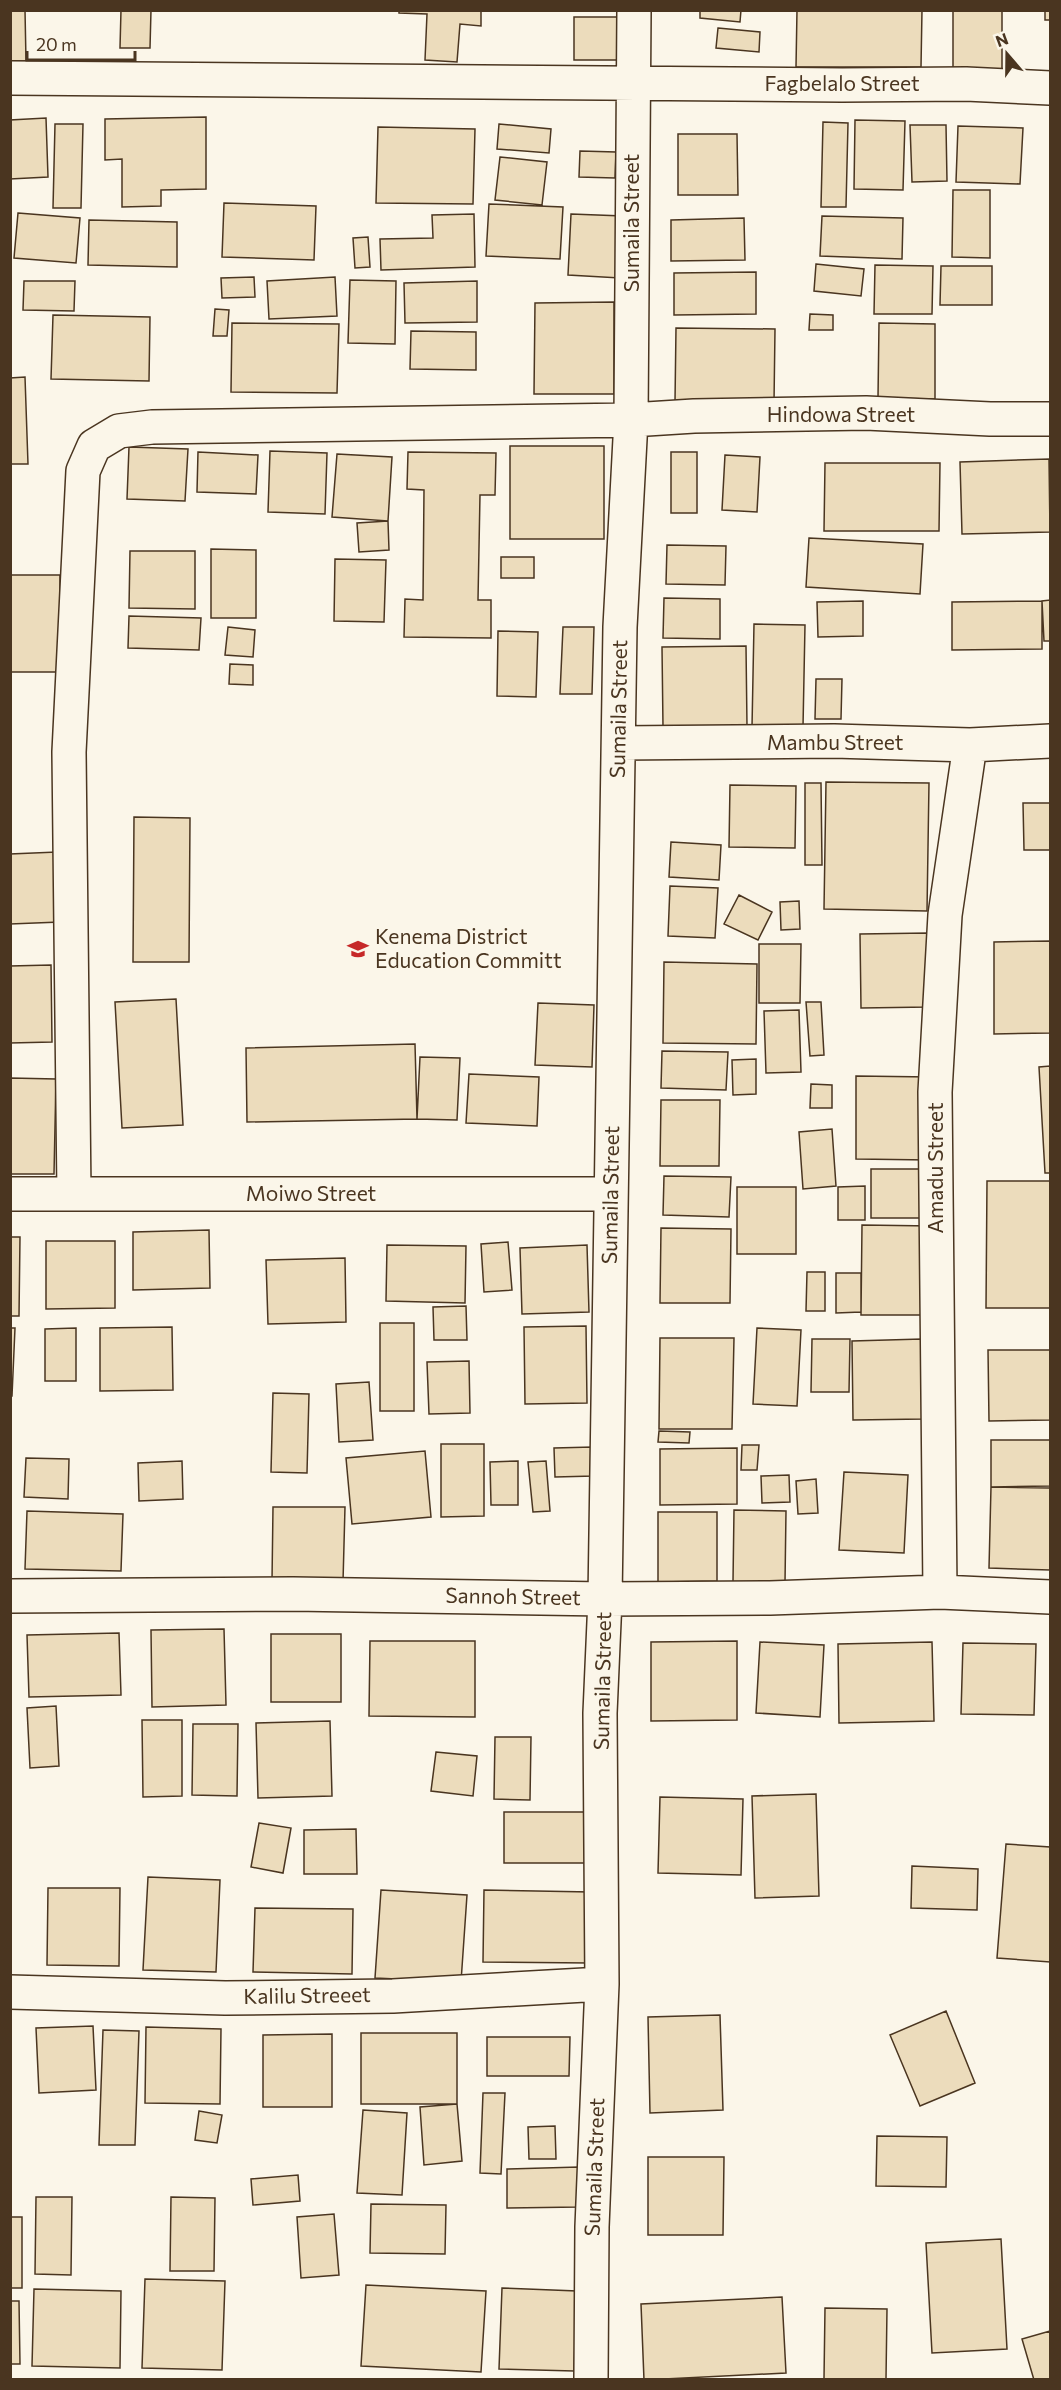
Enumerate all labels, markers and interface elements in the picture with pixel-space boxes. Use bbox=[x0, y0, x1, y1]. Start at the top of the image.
scale bar bbox=[27, 24, 135, 62]
north arrow bbox=[977, 24, 1037, 84]
text: N bbox=[993, 28, 1011, 50]
text: 20 m bbox=[36, 33, 77, 55]
street label: Fagbelalo Street bbox=[764, 70, 920, 95]
street label: Sumaila Street bbox=[618, 154, 643, 292]
street label: Hindowa Street bbox=[767, 401, 915, 426]
street label: Sumaila Street bbox=[604, 640, 631, 778]
street label: Mambu Street bbox=[767, 729, 903, 754]
place label: Kenema District Education Committ bbox=[375, 923, 562, 972]
school or university icon: Kenema District Education Committ bbox=[346, 937, 370, 961]
street label: Amadu Street bbox=[922, 1102, 947, 1234]
street label: Sumaila Street bbox=[596, 1126, 623, 1264]
street label: Moiwo Street bbox=[246, 1180, 376, 1205]
street label: Sannoh Street bbox=[445, 1582, 581, 1609]
street label: Sumaila Street bbox=[588, 1612, 615, 1750]
street label: Kalilu Streeet bbox=[243, 1981, 371, 2008]
street label: Sumaila Street bbox=[579, 2097, 608, 2237]

